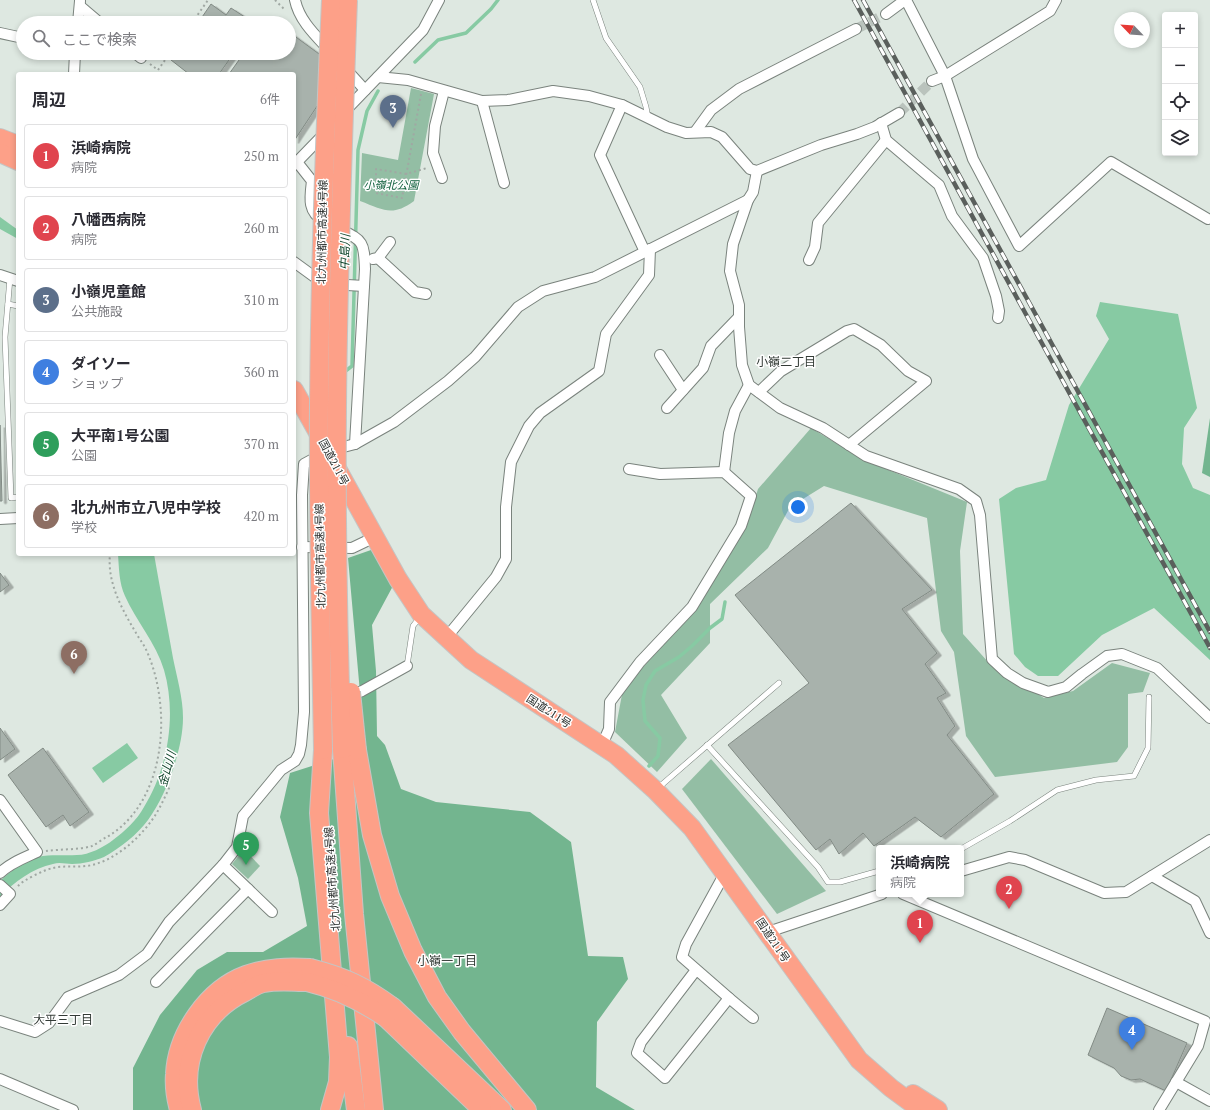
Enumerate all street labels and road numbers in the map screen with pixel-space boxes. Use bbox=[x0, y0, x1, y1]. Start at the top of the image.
street label: 北九州都市高速4号線 bbox=[314, 179, 330, 285]
street label: 国道211号 bbox=[316, 436, 352, 488]
street label: 北九州都市高速4号線 bbox=[312, 503, 328, 609]
street label: 国道211号 bbox=[524, 691, 574, 731]
street label: 北九州都市高速4号線 bbox=[321, 826, 343, 932]
street label: 国道211号 bbox=[753, 915, 793, 965]

